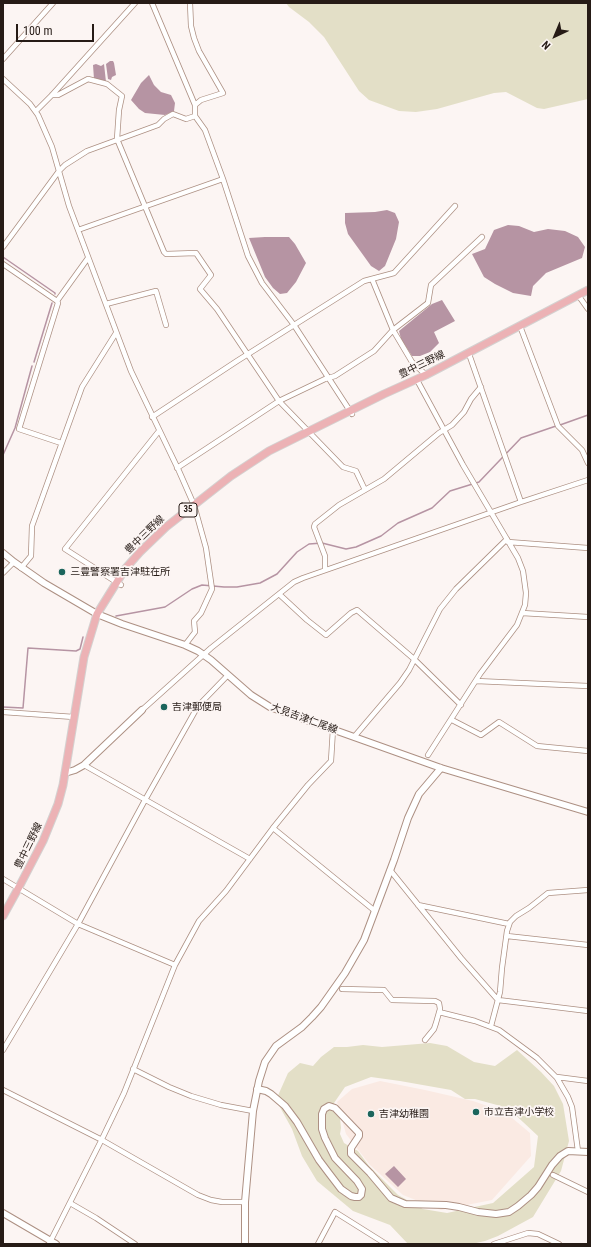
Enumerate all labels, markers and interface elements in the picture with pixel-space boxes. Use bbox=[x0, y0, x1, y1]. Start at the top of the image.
scale bar bbox=[18, 16, 96, 42]
north arrow bbox=[535, 16, 575, 56]
text: 100 m bbox=[23, 24, 53, 38]
text: N bbox=[539, 38, 553, 52]
street label: 豊中三野線 bbox=[397, 349, 447, 381]
road number: 35 bbox=[179, 503, 197, 517]
street label: 豊中三野線 bbox=[123, 513, 167, 557]
place label: 三豊警察署吉津駐在所 bbox=[70, 566, 170, 578]
marker: 三豊警察署吉津駐在所 bbox=[57, 567, 67, 577]
place label: 吉津郵便局 bbox=[172, 701, 222, 713]
street label: 大見吉津仁尾線 bbox=[269, 701, 339, 737]
marker: 吉津郵便局 bbox=[159, 702, 169, 712]
street label: 豊中三野線 bbox=[13, 821, 45, 871]
place label: 市立吉津小学校 bbox=[484, 1106, 554, 1118]
marker: 市立吉津小学校 bbox=[471, 1107, 481, 1117]
place label: 吉津幼稚園 bbox=[379, 1108, 429, 1120]
marker: 吉津幼稚園 bbox=[366, 1109, 376, 1119]

